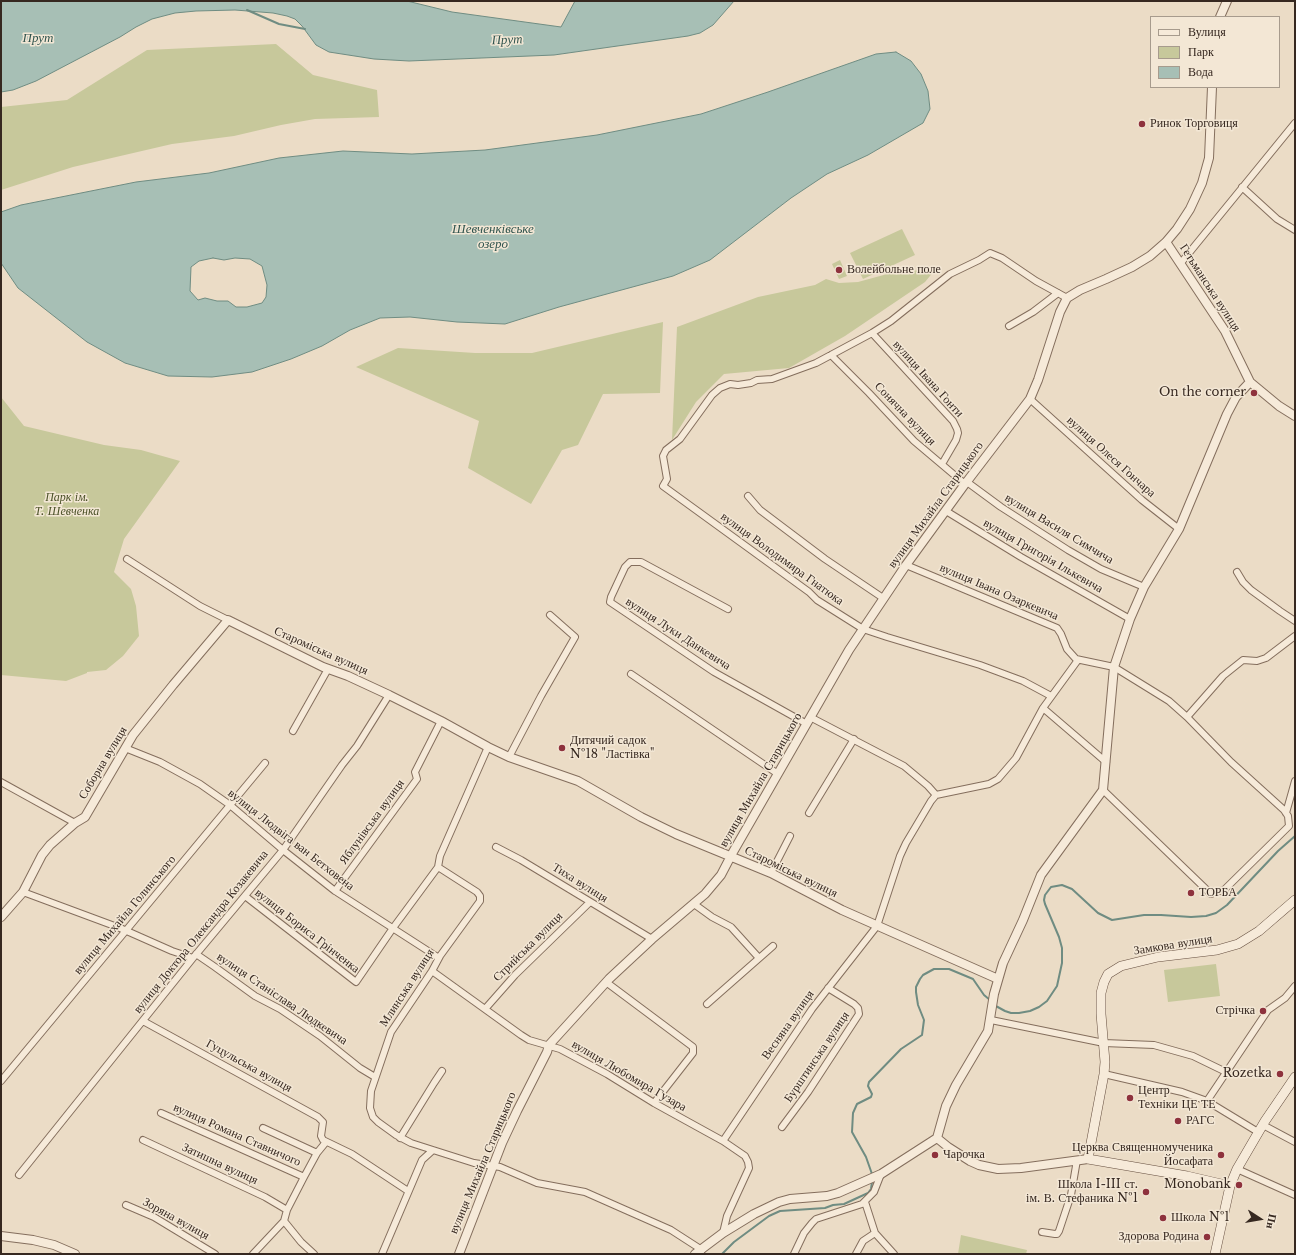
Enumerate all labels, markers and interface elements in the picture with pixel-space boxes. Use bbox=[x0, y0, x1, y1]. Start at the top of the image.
legend bbox=[1150, 16, 1280, 88]
text: Вулиця bbox=[1188, 24, 1226, 39]
water label: Прут bbox=[23, 30, 53, 46]
water label: Прут bbox=[491, 32, 523, 48]
text: Парк bbox=[1188, 44, 1214, 59]
text: Вода bbox=[1188, 64, 1213, 79]
place label: Ринок Торговиця bbox=[1150, 117, 1238, 131]
marker: Ринок Торговиця bbox=[1137, 119, 1147, 129]
water label: Шевченківське озеро bbox=[452, 221, 534, 252]
street label: Гетьманська вулиця bbox=[1176, 241, 1244, 335]
place label: Волейбольне поле bbox=[847, 263, 941, 277]
marker: Волейбольне поле bbox=[834, 265, 844, 275]
street label: вулиця Івана Гонти bbox=[890, 338, 966, 420]
street label: Сонячна вулиця bbox=[871, 379, 939, 449]
place label: On the corner bbox=[1159, 386, 1246, 400]
marker: On the corner bbox=[1249, 388, 1259, 398]
street label: вулиця Олеся Гончара bbox=[1064, 413, 1158, 501]
street label: вулиця Михайла Старицького bbox=[885, 439, 987, 571]
park label: Парк ім. Т. Шевченка bbox=[35, 491, 99, 519]
street label: вулиця Василя Симчича bbox=[1002, 491, 1116, 567]
street label: вулиця Володимира Гнатюка bbox=[718, 510, 846, 608]
street label: вулиця Григорія Ількевича bbox=[981, 516, 1105, 596]
street label: вулиця Івана Озаркевича bbox=[937, 560, 1061, 624]
street label: вулиця Луки Данкевича bbox=[623, 595, 733, 673]
street label: Староміська вулиця bbox=[272, 624, 370, 678]
street label: вулиця Михайла Старицького bbox=[717, 710, 805, 850]
street label: Соборна вулиця bbox=[76, 724, 130, 802]
place label: Дитячий садок №18 "Ластівка" bbox=[570, 734, 654, 762]
marker: Дитячий садок №18 "Ластівка" bbox=[557, 743, 567, 753]
street label: Яблунівська вулиця bbox=[336, 777, 408, 867]
street label: вулиця Людвіга ван Бетховена bbox=[225, 786, 357, 894]
street label: Староміська вулиця bbox=[742, 843, 840, 901]
street label: вулиця Доктора Олександра Козакевича bbox=[131, 848, 271, 1016]
street label: вулиця Михайла Голинського bbox=[71, 852, 179, 978]
street label: Тиха вулиця bbox=[549, 860, 611, 906]
street label: вулиця Бориса Грінченка bbox=[252, 886, 362, 976]
place label: ТОРБА bbox=[1199, 886, 1237, 900]
marker: ТОРБА bbox=[1186, 888, 1196, 898]
street label: Стрийська вулиця bbox=[490, 909, 566, 985]
street label: Замкова вулиця bbox=[1133, 932, 1213, 958]
street label: Млинська вулиця bbox=[377, 946, 437, 1030]
street label: вулиця Станіслава Людкевича bbox=[214, 950, 350, 1048]
street label: Весняна вулиця bbox=[759, 988, 817, 1062]
place label: Стрічка bbox=[1215, 1004, 1255, 1018]
marker: Стрічка bbox=[1258, 1006, 1268, 1016]
street label: Бурштинська вулиця bbox=[781, 1009, 853, 1105]
street label: Гуцульська вулиця bbox=[203, 1036, 295, 1096]
street label: вулиця Любомира Гузара bbox=[569, 1037, 689, 1115]
place label: Rozetka bbox=[1223, 1067, 1272, 1081]
marker: Rozetka bbox=[1275, 1069, 1285, 1079]
place label: Центр Техніки ЦЕ ТЕ bbox=[1138, 1084, 1216, 1112]
street label: вулиця Михайла Старицького bbox=[447, 1090, 519, 1236]
marker: Центр Техніки ЦЕ ТЕ bbox=[1125, 1093, 1135, 1103]
street label: вулиця Романа Ставничого bbox=[171, 1100, 303, 1170]
place label: РАГС bbox=[1186, 1114, 1215, 1128]
marker: РАГС bbox=[1173, 1116, 1183, 1126]
street label: Затишна вулиця bbox=[180, 1140, 260, 1188]
place label: Церква Священномученика Йосафата bbox=[1072, 1141, 1213, 1169]
place label: Чарочка bbox=[943, 1148, 985, 1162]
marker: Чарочка bbox=[930, 1150, 940, 1160]
marker: Церква Священномученика Йосафата bbox=[1216, 1150, 1226, 1160]
place label: Школа I-III ст. ім. В. Стефаника №1 bbox=[1026, 1178, 1138, 1206]
place label: Monobank bbox=[1164, 1178, 1231, 1192]
marker: Monobank bbox=[1234, 1180, 1244, 1190]
marker: Школа I-III ст. ім. В. Стефаника №1 bbox=[1141, 1187, 1151, 1197]
street label: Зоряна вулиця bbox=[140, 1195, 212, 1243]
north arrow bbox=[1240, 1199, 1280, 1239]
place label: Школа №1 bbox=[1171, 1211, 1230, 1225]
marker: Школа №1 bbox=[1158, 1213, 1168, 1223]
text: Пн bbox=[1263, 1213, 1280, 1230]
place label: Здорова Родина bbox=[1119, 1230, 1199, 1244]
marker: Здорова Родина bbox=[1202, 1232, 1212, 1242]

